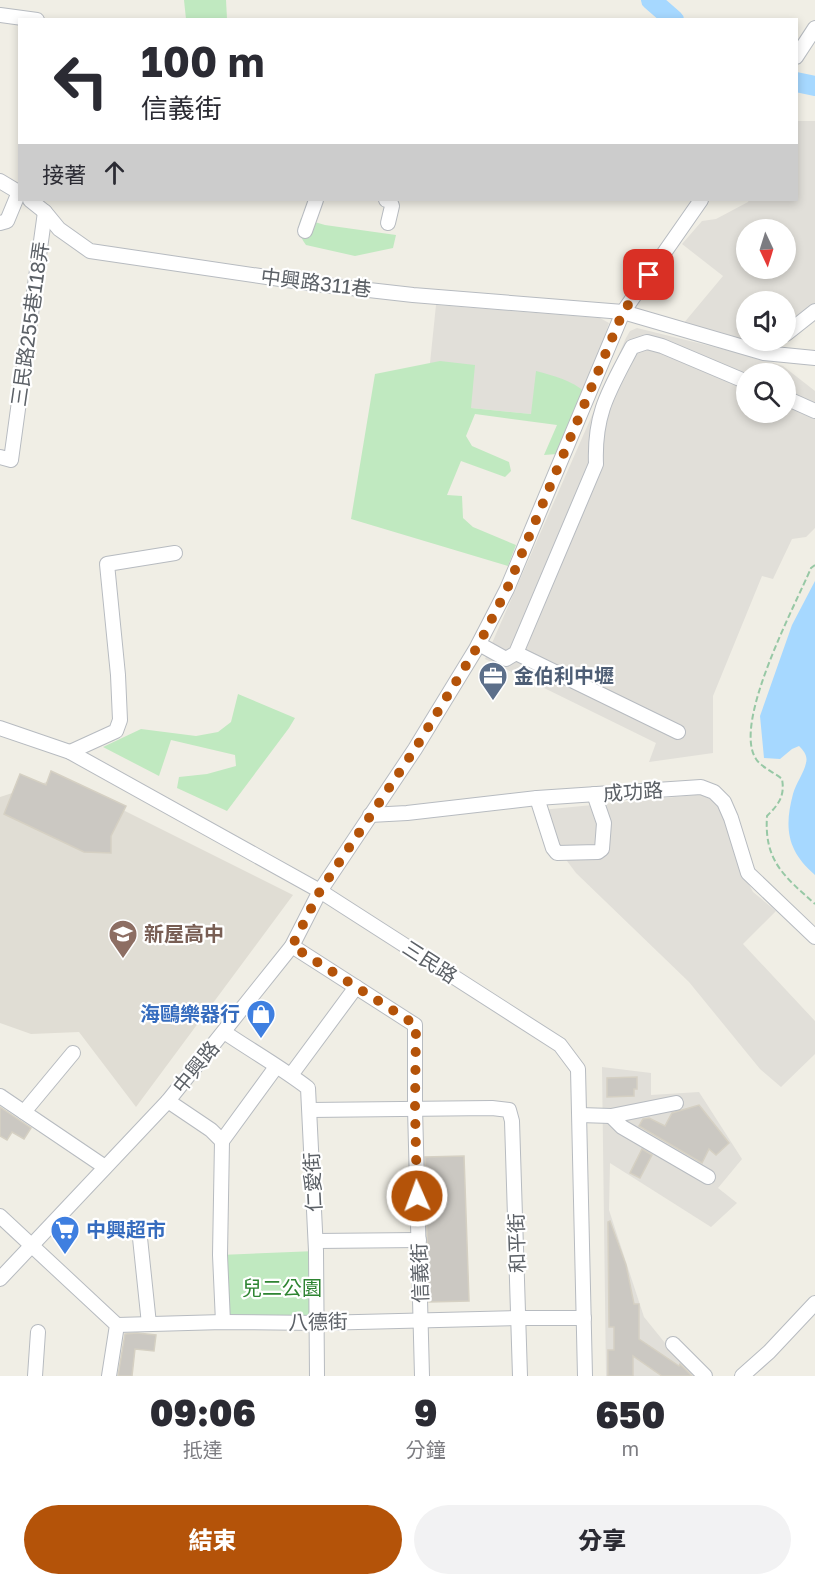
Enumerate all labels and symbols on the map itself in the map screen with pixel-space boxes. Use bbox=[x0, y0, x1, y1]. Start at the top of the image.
north arrow bbox=[736, 219, 796, 279]
street label: 三民路255巷118弄 bbox=[6, 240, 52, 408]
pin bbox=[623, 249, 674, 300]
street label: 中興路311巷 bbox=[260, 263, 373, 301]
office icon: 金伯利中壢 bbox=[477, 660, 509, 702]
place label: 金伯利中壢 bbox=[514, 663, 614, 687]
street label: 成功路 bbox=[602, 777, 664, 805]
school or university icon: 新屋高中 bbox=[107, 918, 139, 960]
place label: 新屋高中 bbox=[144, 921, 224, 945]
street label: 三民路 bbox=[399, 935, 462, 988]
shop icon: 海鷗樂器行 bbox=[245, 998, 277, 1040]
place label: 海鷗樂器行 bbox=[140, 1001, 240, 1025]
street label: 中興路 bbox=[167, 1036, 223, 1097]
street label: 仁愛街 bbox=[298, 1151, 326, 1213]
position arrow bbox=[385, 1164, 449, 1228]
street label: 和平街 bbox=[503, 1213, 529, 1273]
supermarket icon: 中興超市 bbox=[49, 1214, 81, 1256]
place label: 中興超市 bbox=[86, 1217, 166, 1241]
street label: 信義街 bbox=[406, 1243, 432, 1303]
park label: 兒二公園 bbox=[242, 1275, 322, 1299]
street label: 八德街 bbox=[288, 1308, 348, 1334]

